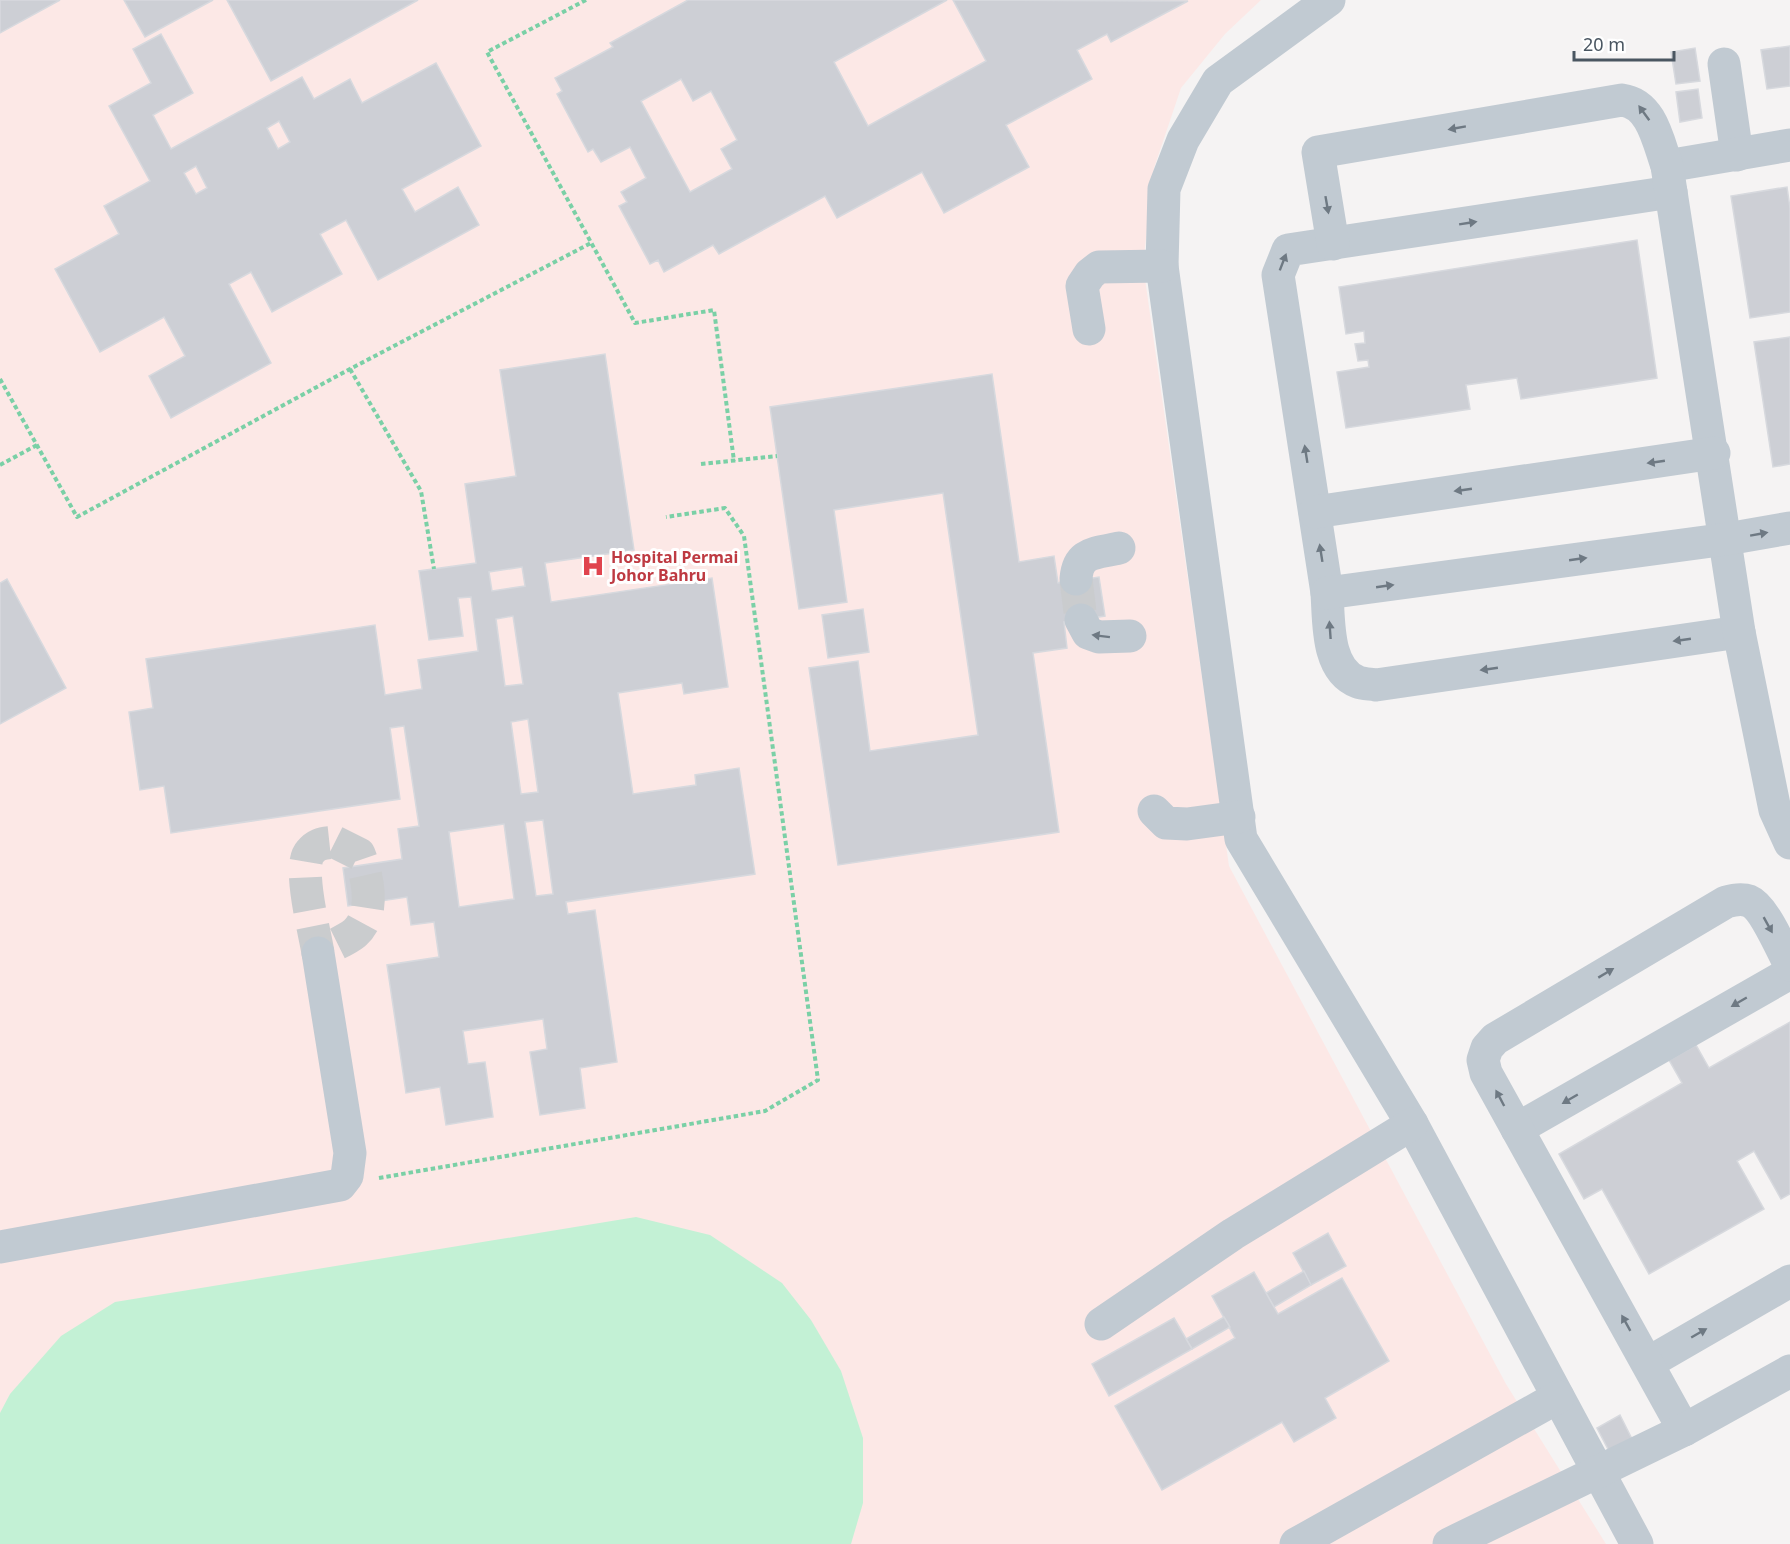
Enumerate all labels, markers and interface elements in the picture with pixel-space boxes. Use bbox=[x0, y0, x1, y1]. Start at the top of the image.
scale bar bbox=[1574, 24, 1674, 62]
text: 20 m bbox=[1583, 32, 1625, 56]
one-way arrow bbox=[1638, 105, 1650, 121]
one-way arrow bbox=[1447, 124, 1466, 133]
one-way arrow bbox=[1322, 195, 1331, 214]
one-way arrow bbox=[1459, 218, 1478, 227]
one-way arrow bbox=[1279, 253, 1289, 271]
one-way arrow bbox=[1301, 444, 1310, 463]
one-way arrow bbox=[1646, 457, 1665, 466]
one-way arrow bbox=[1453, 486, 1472, 495]
one-way arrow bbox=[1749, 529, 1768, 538]
one-way arrow bbox=[1316, 543, 1325, 562]
place label: Hospital Permai Johor Bahru bbox=[609, 546, 738, 586]
hospital icon: Hospital Permai Johor Bahru bbox=[580, 553, 606, 579]
one-way arrow bbox=[1569, 555, 1588, 564]
one-way arrow bbox=[1376, 581, 1395, 590]
one-way arrow bbox=[1325, 620, 1335, 639]
one-way arrow bbox=[1092, 631, 1111, 640]
one-way arrow bbox=[1672, 636, 1691, 645]
one-way arrow bbox=[1479, 664, 1498, 673]
one-way arrow bbox=[1763, 917, 1773, 934]
one-way arrow bbox=[1597, 969, 1614, 979]
one-way arrow bbox=[1731, 997, 1747, 1008]
one-way arrow bbox=[1495, 1089, 1505, 1106]
one-way arrow bbox=[1561, 1094, 1578, 1104]
one-way arrow bbox=[1621, 1314, 1631, 1331]
one-way arrow bbox=[1691, 1328, 1707, 1339]

